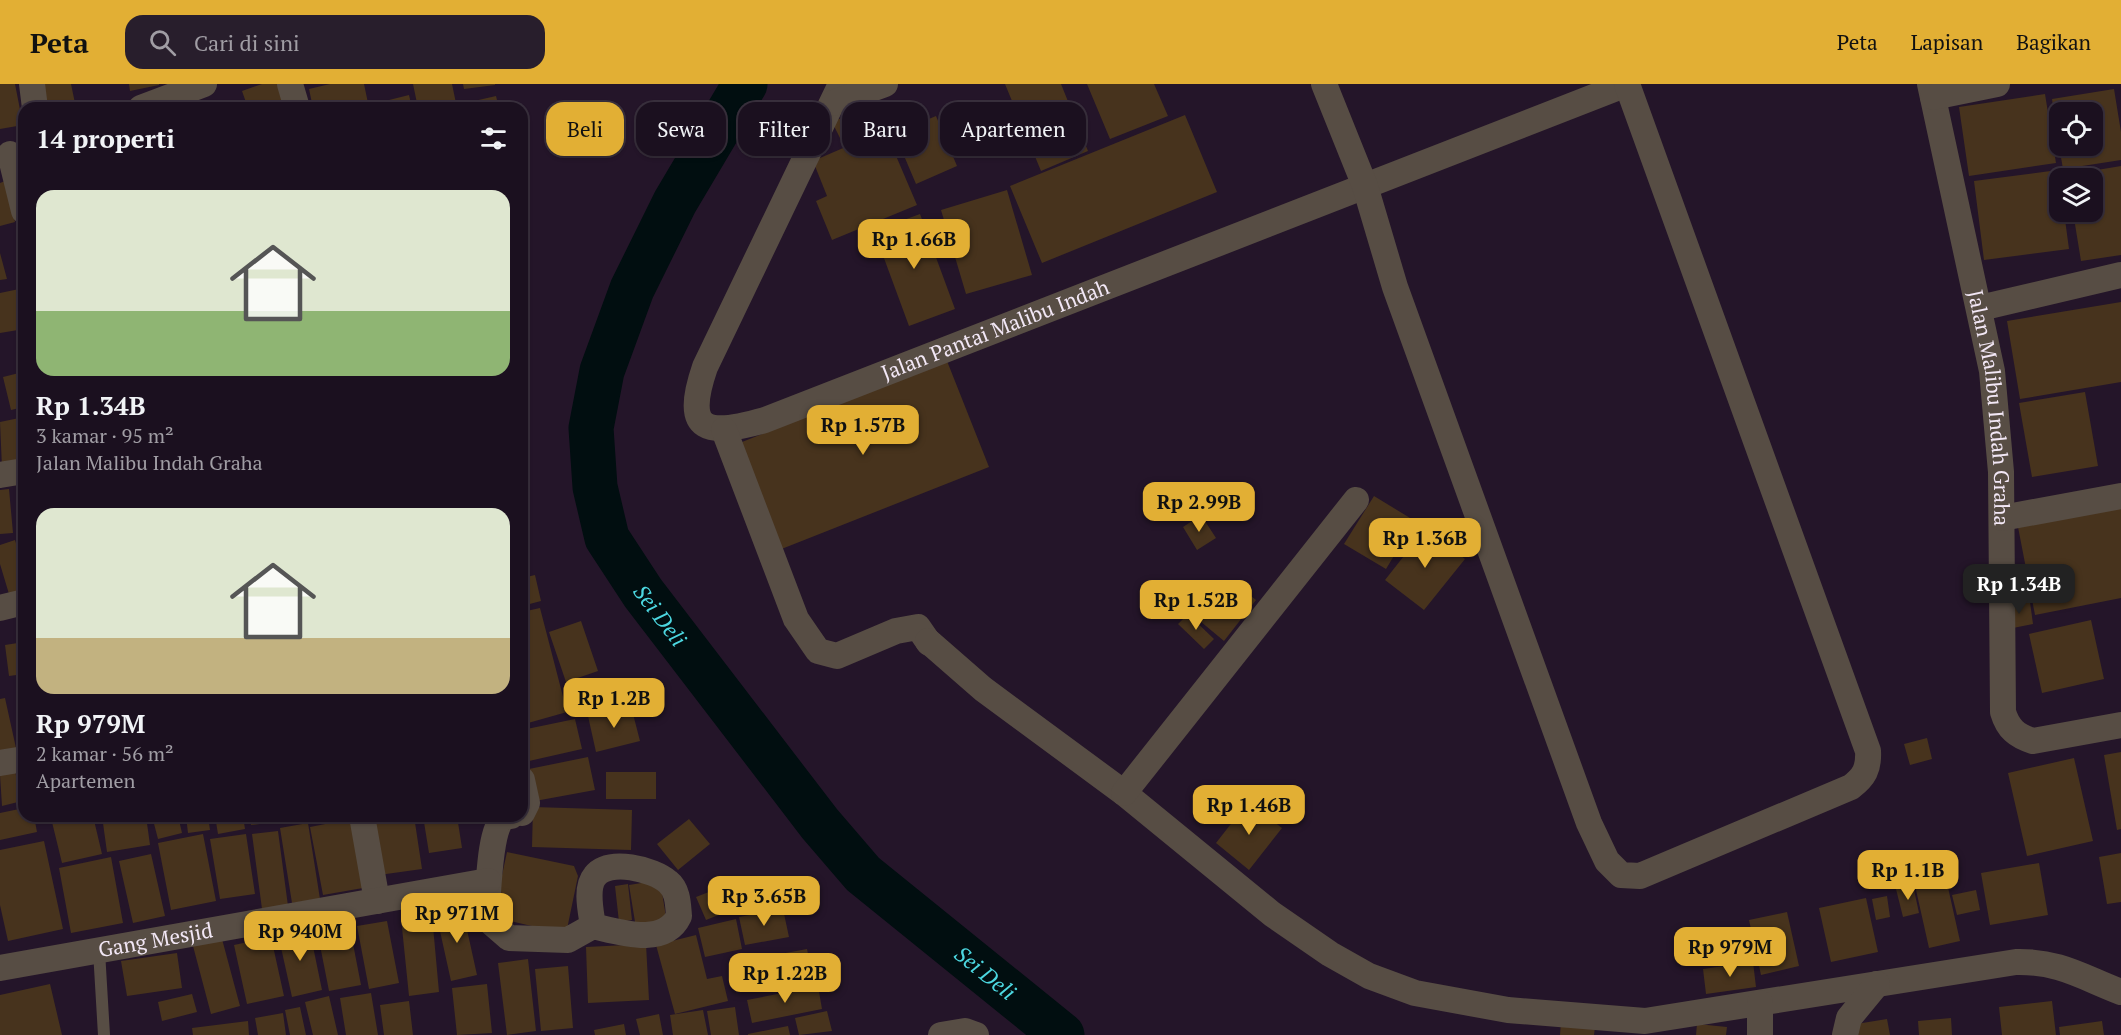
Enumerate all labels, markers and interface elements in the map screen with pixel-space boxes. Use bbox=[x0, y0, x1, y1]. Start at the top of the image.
search box bbox=[125, 15, 545, 69]
text: Peta bbox=[30, 24, 89, 61]
icon: search bbox=[146, 26, 179, 59]
text: Cari di sini bbox=[194, 28, 300, 57]
text: Peta bbox=[1837, 28, 1878, 56]
text: Lapisan bbox=[1911, 28, 1983, 56]
text: Bagikan bbox=[2016, 28, 2091, 56]
chip: Beli bbox=[546, 102, 624, 156]
chip: Sewa bbox=[636, 102, 726, 156]
chip: Filter bbox=[738, 102, 830, 156]
chip: Baru bbox=[842, 102, 928, 156]
chip: Apartemen bbox=[940, 102, 1086, 156]
map controls bbox=[2049, 102, 2103, 222]
button: locate bbox=[2049, 102, 2103, 156]
text: 14 properti bbox=[36, 121, 175, 155]
icon: filters bbox=[477, 122, 510, 155]
button: layers bbox=[2049, 168, 2103, 222]
pin: Rp 1.66B bbox=[852, 219, 976, 270]
text: Rp 1.66B bbox=[872, 225, 956, 252]
icon: home bbox=[219, 229, 327, 337]
street label: Jalan Pantai Malibu Indah bbox=[877, 272, 1113, 386]
street label: Jalan Malibu Indah Graha bbox=[1962, 287, 2016, 527]
text: Rp 1.34B bbox=[36, 388, 146, 422]
pin: Rp 1.57B bbox=[801, 405, 925, 456]
text: Rp 1.57B bbox=[821, 411, 905, 438]
text: 3 kamar · 95 m² bbox=[36, 422, 174, 449]
text: Jalan Malibu Indah Graha bbox=[36, 449, 263, 476]
pin: Rp 2.99B bbox=[1137, 482, 1261, 533]
text: Rp 2.99B bbox=[1157, 488, 1241, 515]
pin: Rp 1.36B bbox=[1363, 518, 1487, 569]
text: Rp 1.36B bbox=[1383, 524, 1467, 551]
icon: home bbox=[219, 547, 327, 655]
pin: Rp 1.34B bbox=[1957, 564, 2081, 615]
text: Rp 1.34B bbox=[1977, 570, 2061, 597]
water label: Sei Deli bbox=[627, 579, 694, 652]
pin: Rp 1.52B bbox=[1134, 580, 1258, 631]
text: Rp 1.52B bbox=[1154, 586, 1238, 613]
pin: Rp 1.2B bbox=[559, 678, 669, 729]
text: Rp 1.2B bbox=[577, 684, 651, 711]
text: Rp 979M bbox=[36, 706, 145, 740]
text: 2 kamar · 56 m² bbox=[36, 740, 174, 767]
text: Apartemen bbox=[36, 767, 135, 794]
pin: Rp 1.46B bbox=[1187, 785, 1311, 836]
text: Rp 1.46B bbox=[1207, 791, 1291, 818]
pin: Rp 1.1B bbox=[1853, 850, 1963, 901]
text: Rp 1.1B bbox=[1871, 856, 1945, 883]
pin: Rp 3.65B bbox=[702, 876, 826, 927]
text: Rp 3.65B bbox=[722, 882, 806, 909]
pin: Rp 971M bbox=[402, 893, 512, 944]
text: Rp 971M bbox=[415, 899, 499, 926]
pin: Rp 940M bbox=[245, 911, 355, 962]
street label: Gang Mesjid bbox=[96, 915, 215, 963]
text: Rp 940M bbox=[258, 917, 342, 944]
pin: Rp 979M bbox=[1675, 927, 1785, 978]
text: Rp 979M bbox=[1688, 933, 1772, 960]
water label: Sei Deli bbox=[949, 939, 1022, 1006]
pin: Rp 1.22B bbox=[723, 953, 847, 1004]
text: Rp 1.22B bbox=[743, 959, 827, 986]

